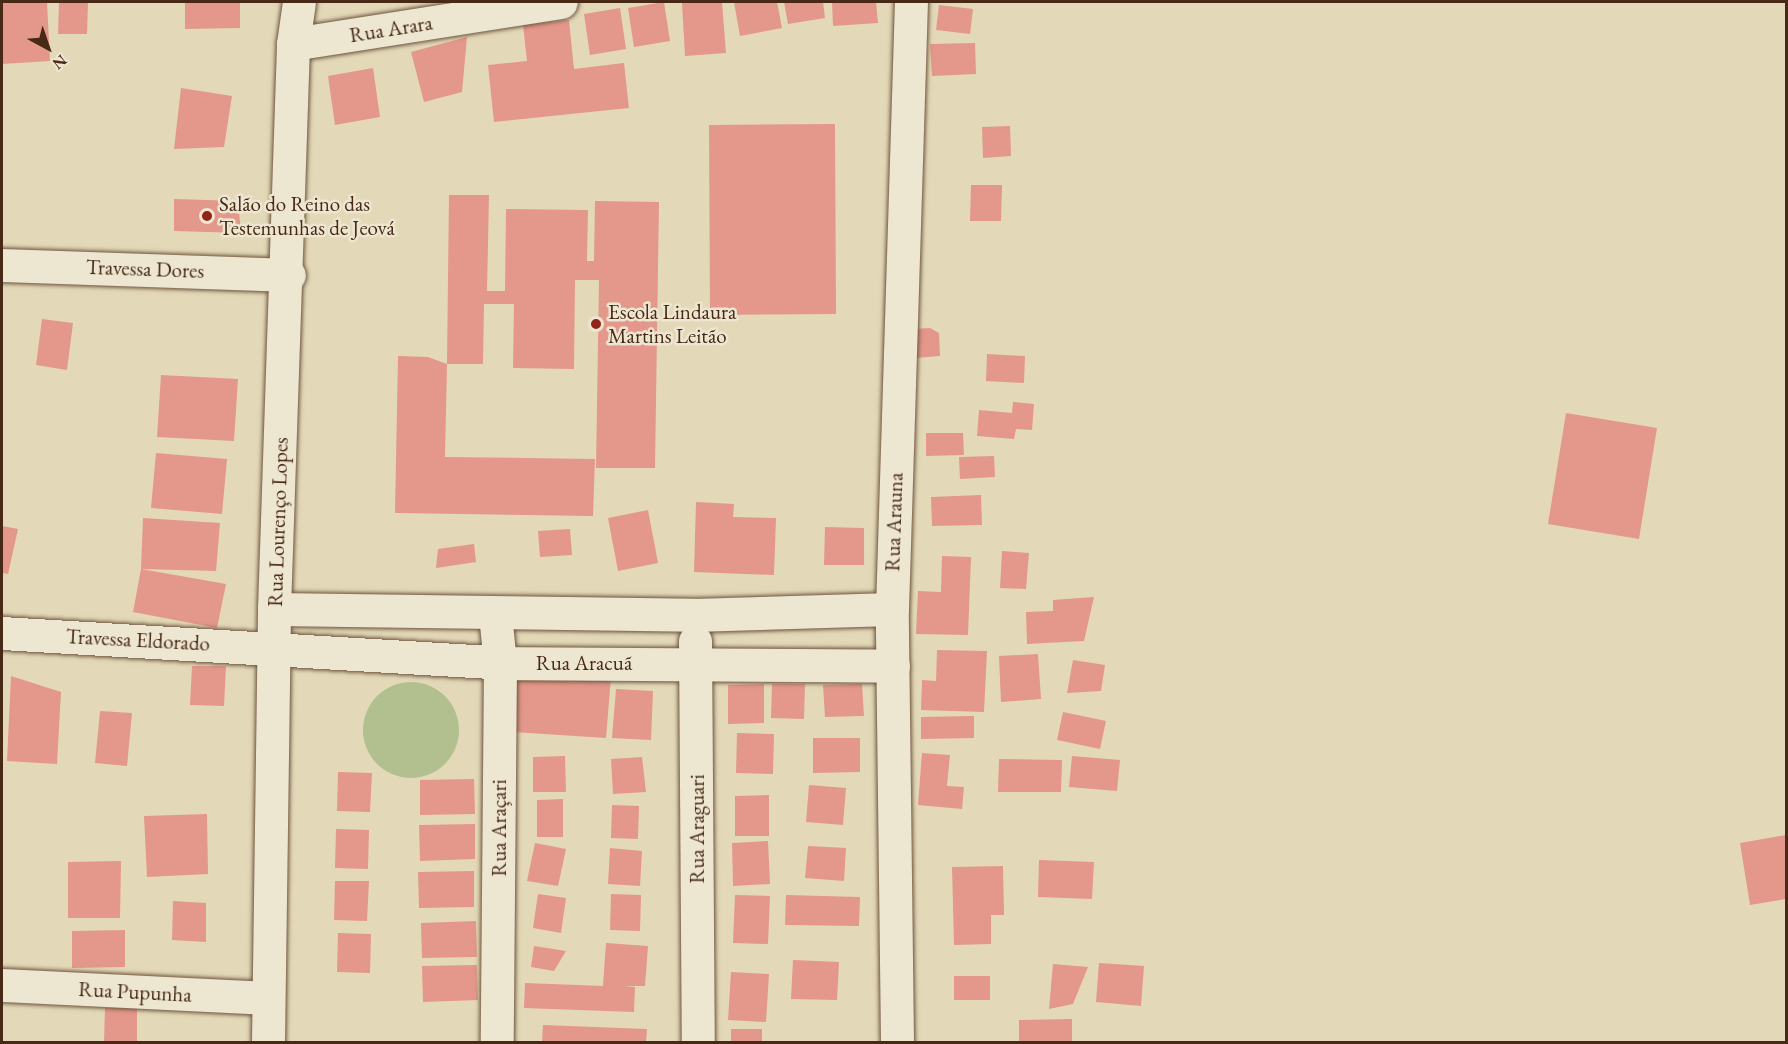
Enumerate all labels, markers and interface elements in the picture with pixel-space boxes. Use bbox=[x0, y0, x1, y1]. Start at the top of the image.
street label: Rua Arara bbox=[348, 10, 434, 48]
north arrow bbox=[18, 18, 78, 78]
text: N bbox=[48, 50, 72, 74]
place label: Salão do Reino das Testemunhas de Jeová bbox=[219, 191, 395, 241]
marker: Salão do Reino das Testemunhas de Jeová bbox=[200, 209, 214, 223]
street label: Travessa Dores bbox=[86, 254, 204, 284]
place label: Escola Lindaura Martins Leitão bbox=[608, 299, 736, 349]
marker: Escola Lindaura Martins Leitão bbox=[589, 317, 603, 331]
street label: Rua Lourenço Lopes bbox=[262, 437, 294, 607]
street label: Rua Arauna bbox=[880, 472, 908, 572]
street label: Travessa Eldorado bbox=[65, 624, 211, 656]
street label: Rua Aracuã bbox=[536, 650, 632, 676]
street label: Rua Araguari bbox=[684, 774, 710, 884]
street label: Rua Araçari bbox=[486, 779, 512, 877]
street label: Rua Pupunha bbox=[78, 976, 192, 1008]

